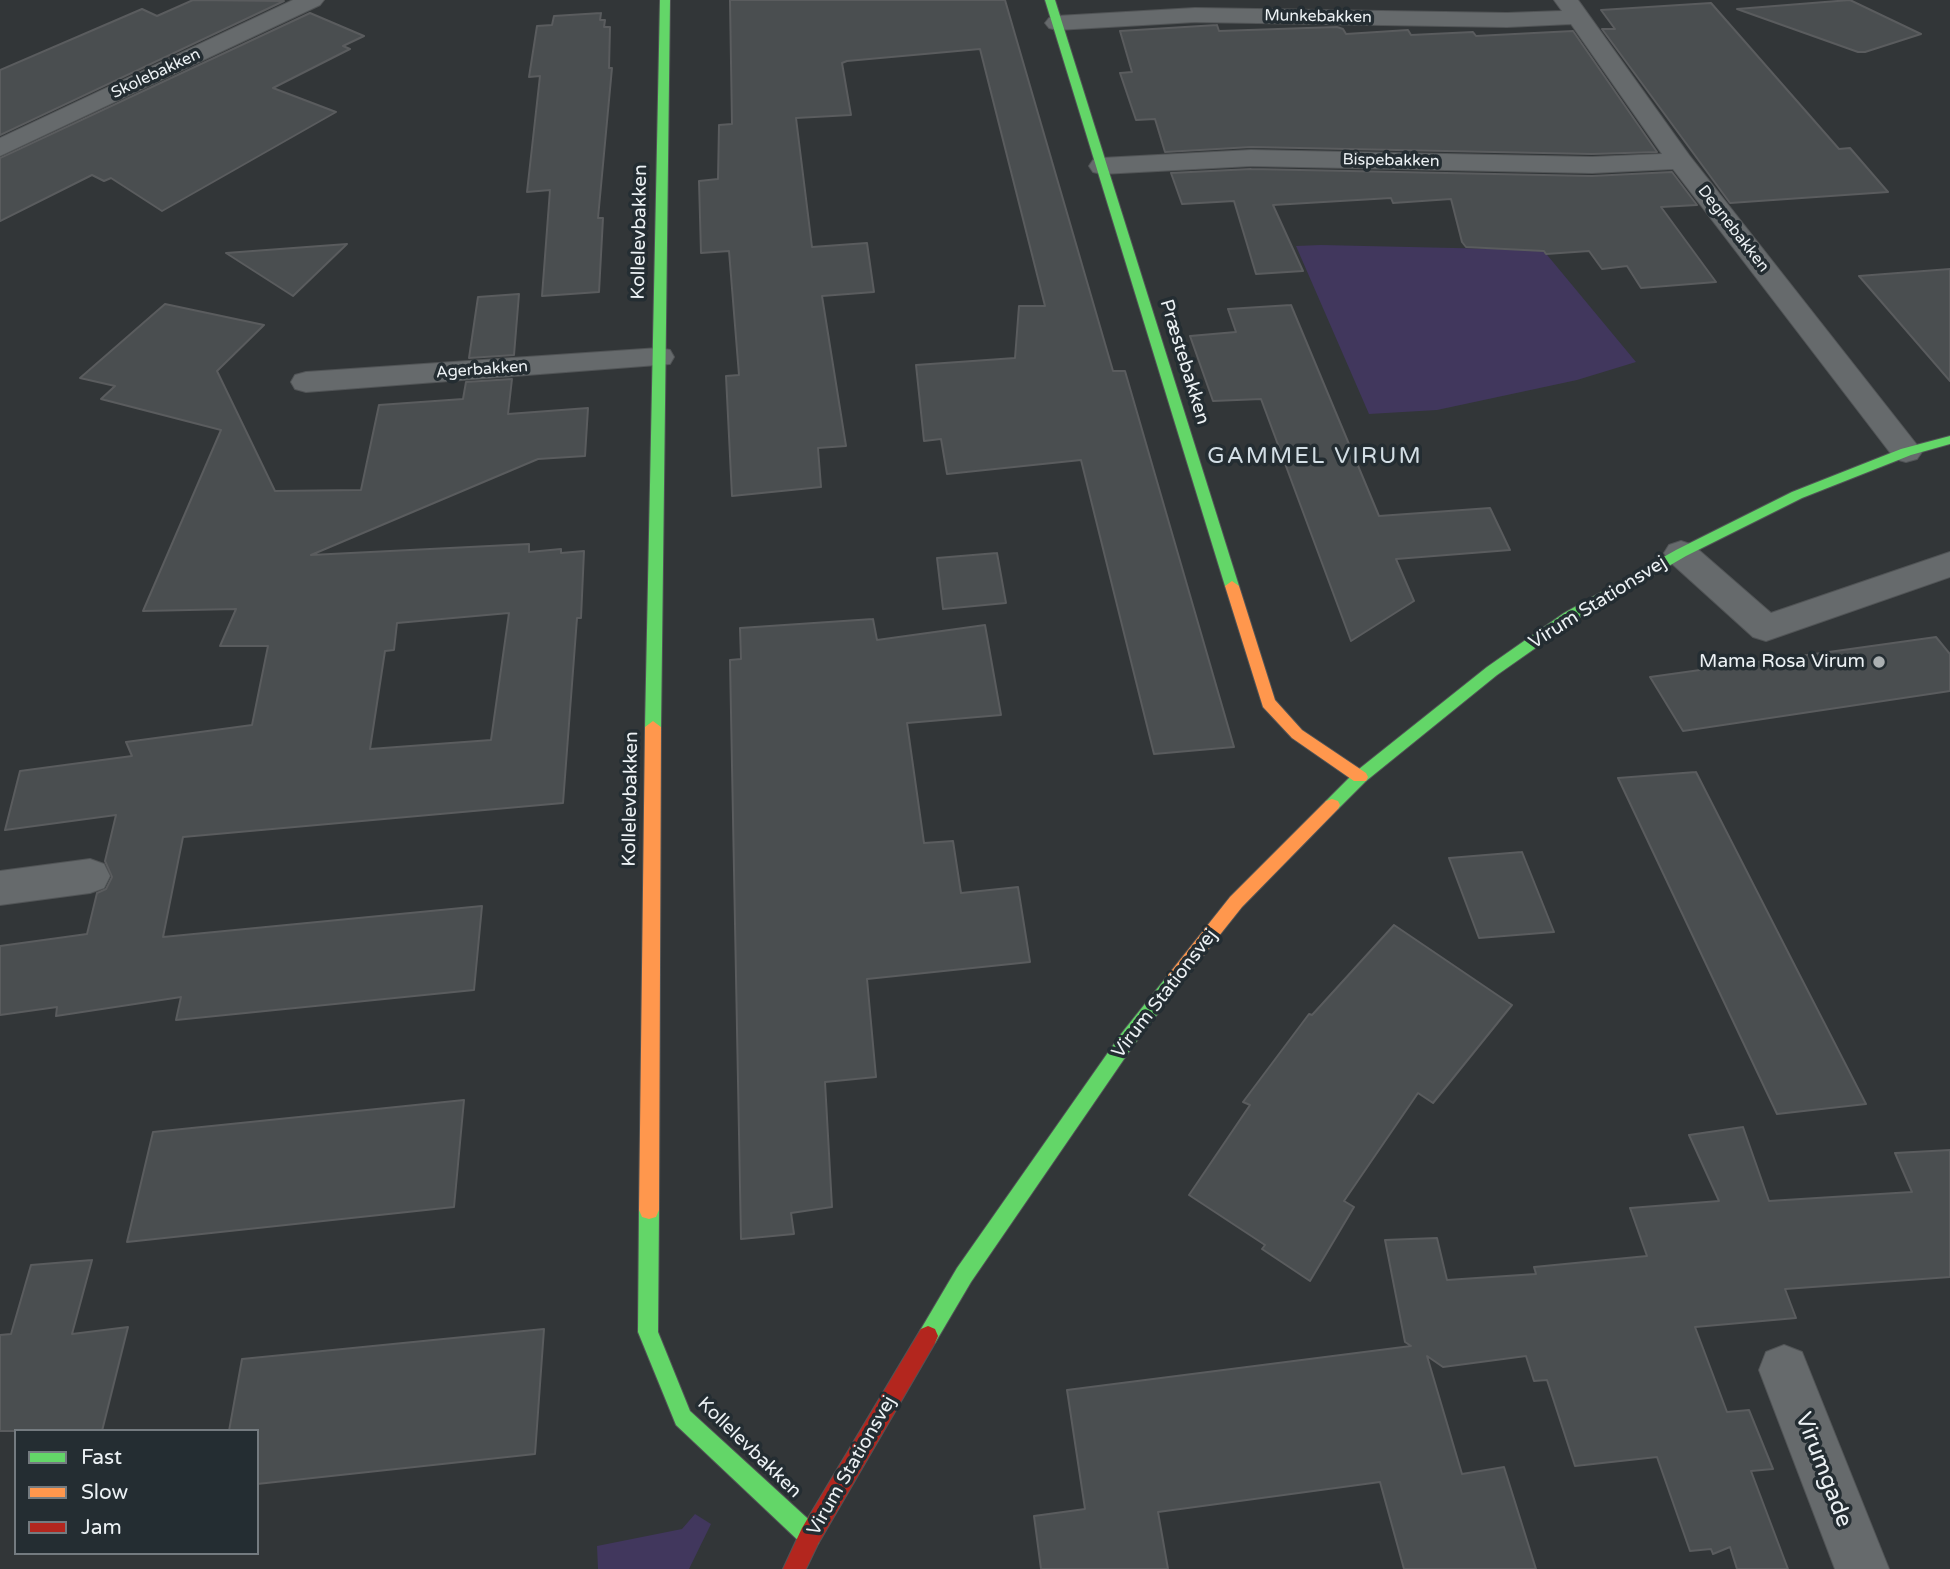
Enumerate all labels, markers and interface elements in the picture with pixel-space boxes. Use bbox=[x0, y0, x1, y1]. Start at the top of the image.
street label: Munkebakken bbox=[1264, 6, 1372, 28]
street label: Skolebakken bbox=[108, 45, 204, 103]
street label: Bispebakken bbox=[1342, 151, 1440, 171]
street label: Kollelevbakken bbox=[627, 164, 653, 300]
street label: Degnebakken bbox=[1693, 182, 1773, 276]
street label: Præstebakken bbox=[1154, 297, 1214, 427]
street label: Agerbakken bbox=[435, 357, 529, 383]
district label: GAMMEL VIRUM bbox=[1209, 443, 1421, 471]
street label: Virum Stationsvej bbox=[1525, 552, 1671, 654]
place label: Mama Rosa Virum bbox=[1699, 651, 1865, 673]
marker: Mama Rosa Virum bbox=[1871, 654, 1887, 670]
street label: Kollelevbakken bbox=[618, 731, 644, 867]
street label: Virum Stationsvej bbox=[1107, 925, 1223, 1063]
street label: Virum Stationsvej bbox=[803, 1392, 901, 1540]
street label: Kollelevbakken bbox=[692, 1393, 806, 1503]
street label: Virumgade bbox=[1789, 1409, 1857, 1531]
legend bbox=[14, 1429, 259, 1555]
text: Fast bbox=[81, 1445, 122, 1470]
text: Slow bbox=[81, 1480, 128, 1505]
text: Jam bbox=[81, 1515, 122, 1540]

